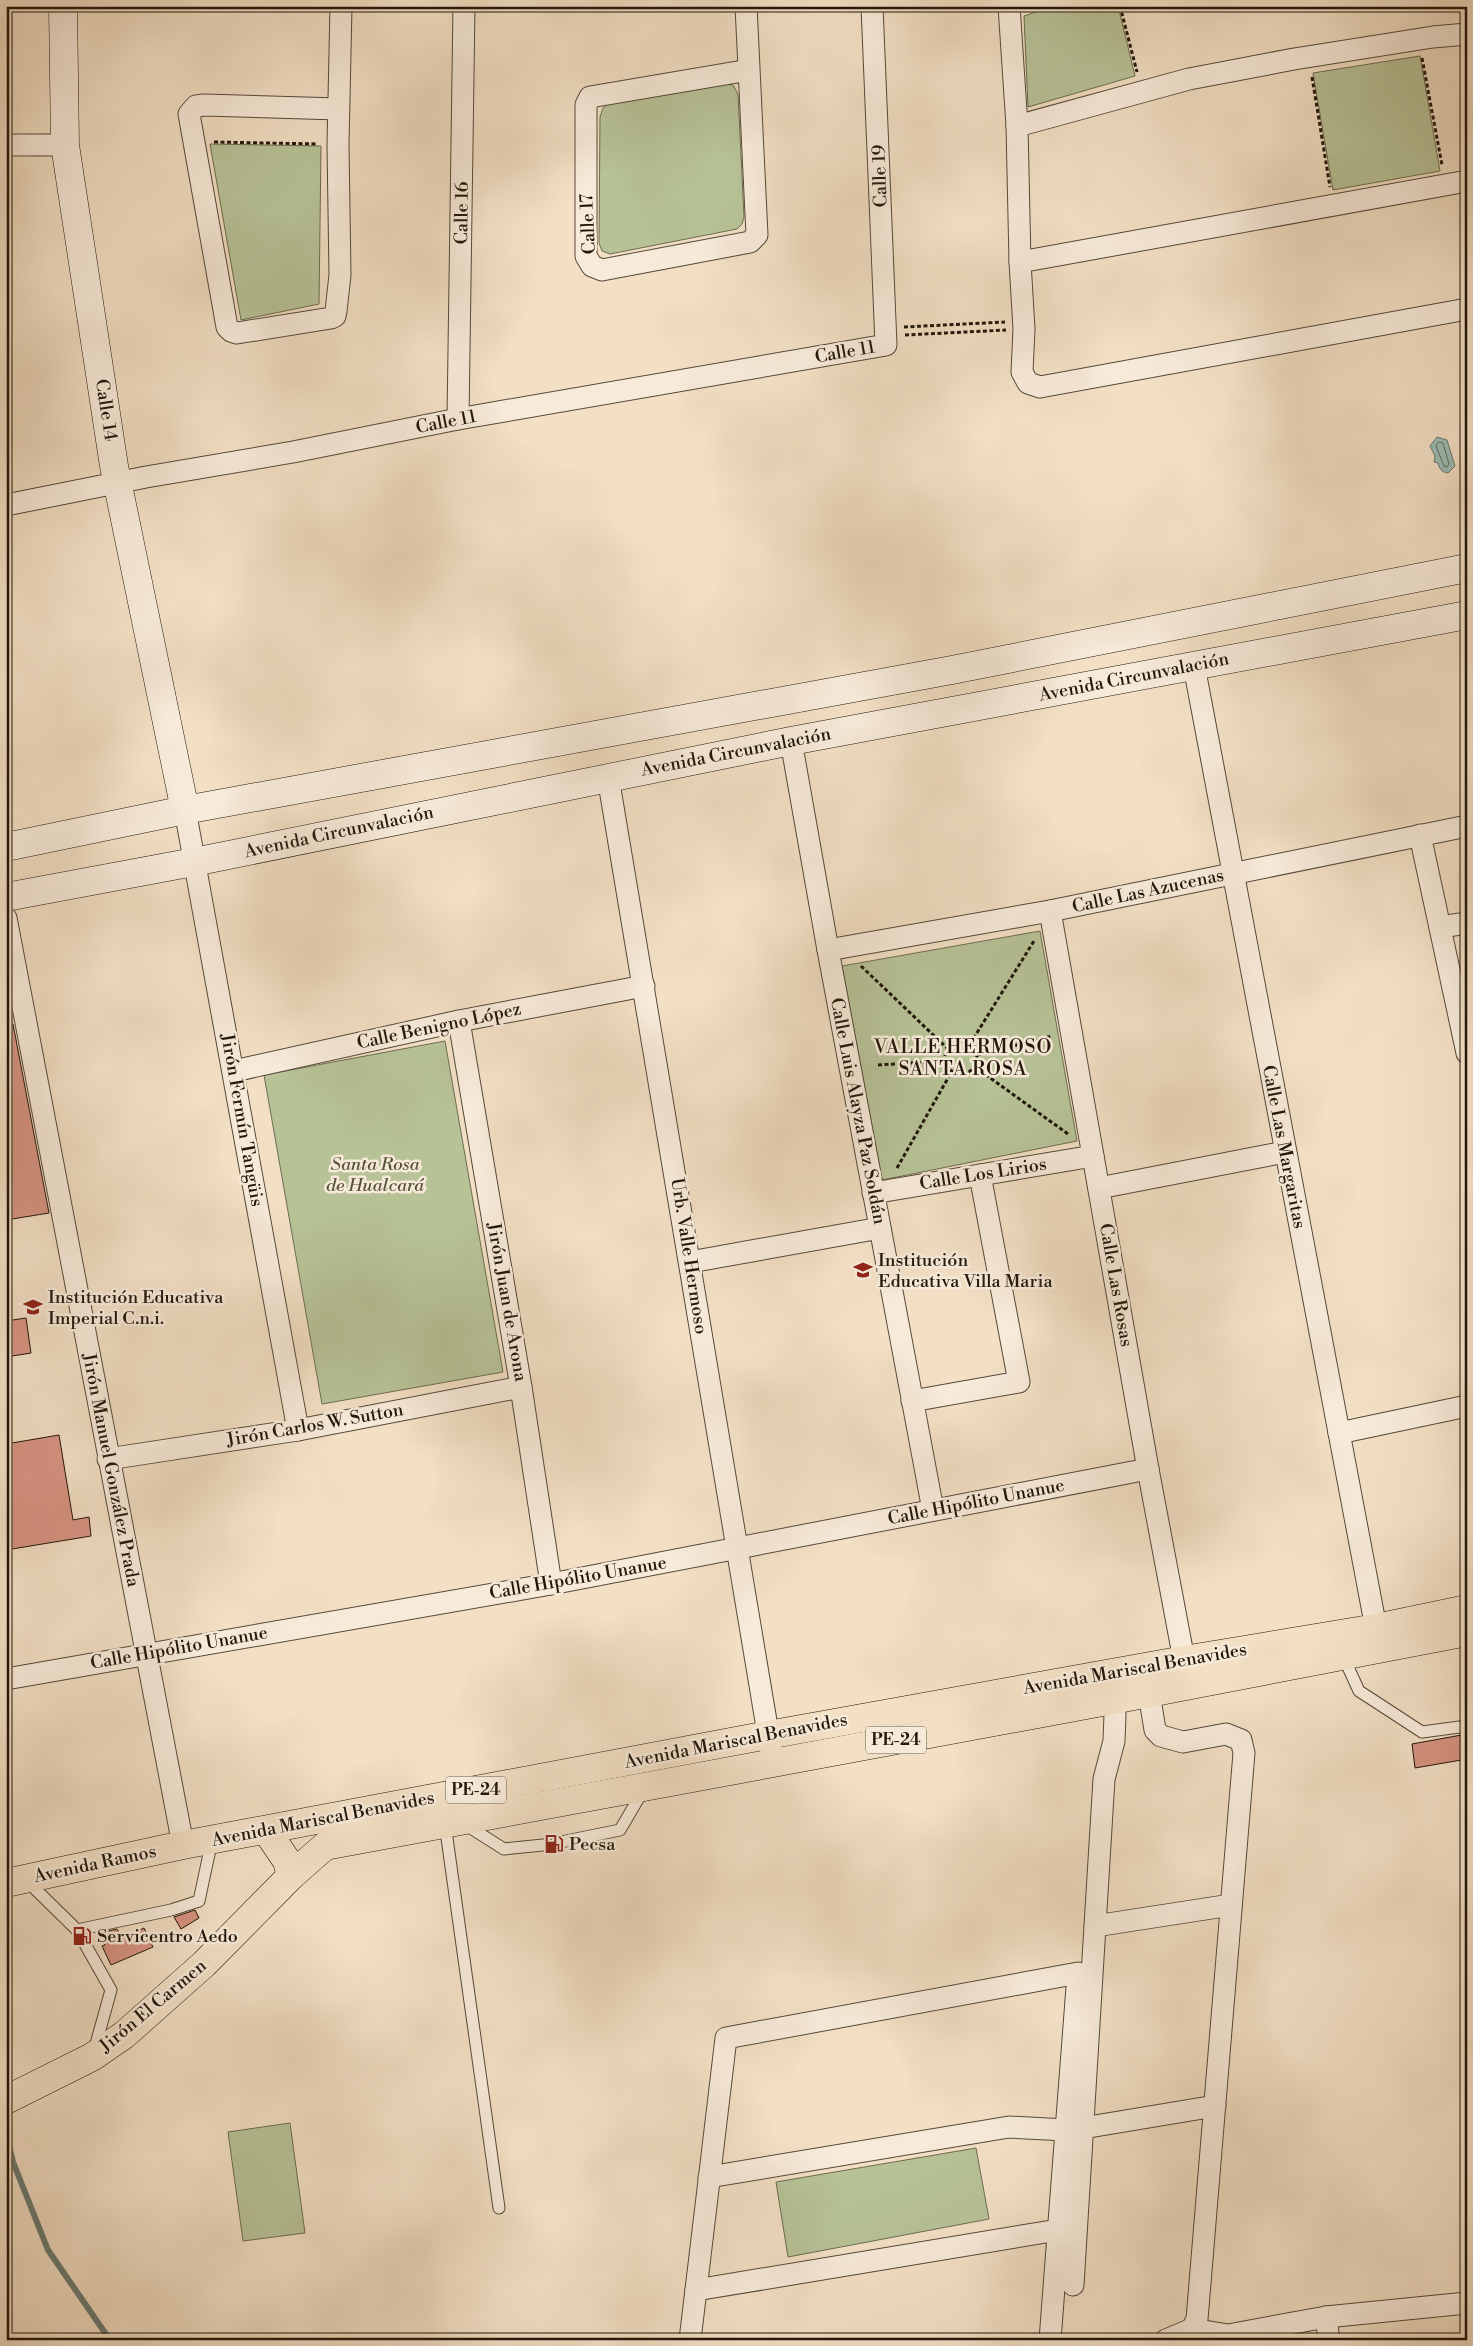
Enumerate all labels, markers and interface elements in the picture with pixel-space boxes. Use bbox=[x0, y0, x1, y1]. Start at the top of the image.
street label: Calle 19 bbox=[867, 144, 893, 208]
street label: Calle 16 bbox=[450, 181, 474, 245]
street label: Calle 17 bbox=[575, 193, 601, 255]
street label: Calle 11 bbox=[813, 335, 877, 369]
street label: Calle 14 bbox=[90, 377, 122, 443]
street label: Calle 11 bbox=[414, 405, 478, 439]
street label: Avenida Circunvalación bbox=[1036, 647, 1231, 707]
street label: Avenida Circunvalación bbox=[638, 722, 833, 782]
street label: Avenida Circunvalación bbox=[241, 801, 436, 864]
street label: Calle Las Azucenas bbox=[1070, 864, 1226, 918]
street label: Calle Luis Alayza Paz Soldán bbox=[825, 996, 891, 1226]
street label: Calle Benigno López bbox=[355, 997, 523, 1055]
street label: Jirón Fermín Tangüis bbox=[215, 1031, 269, 1208]
district label: VALLE HERMOSO SANTA ROSA bbox=[873, 1035, 1052, 1081]
street label: Calle Las Margaritas bbox=[1257, 1063, 1311, 1231]
park label: Santa Rosa de Hualcará bbox=[326, 1153, 425, 1197]
street label: Calle Los Lirios bbox=[918, 1153, 1048, 1195]
street label: Urb. Valle Hermoso bbox=[665, 1176, 713, 1336]
street label: Jirón Juan de Arona bbox=[482, 1220, 532, 1384]
street label: Calle Las Rosas bbox=[1094, 1222, 1138, 1349]
place label: Institución Educativa Villa Maria bbox=[878, 1249, 1053, 1293]
school or university icon: Institución Educativa Villa Maria bbox=[852, 1259, 874, 1281]
place label: Institución Educativa Imperial C.n.i. bbox=[48, 1286, 224, 1330]
school or university icon: Institución Educativa Imperial C.n.i. bbox=[22, 1296, 44, 1318]
street label: Jirón Manuel González Prada bbox=[77, 1350, 145, 1590]
street label: Jirón Carlos W. Sutton bbox=[224, 1398, 405, 1452]
street label: Calle Hipólito Unanue bbox=[886, 1474, 1066, 1530]
street label: Calle Hipólito Unanue bbox=[488, 1551, 668, 1605]
street label: Calle Hipólito Unanue bbox=[89, 1621, 269, 1675]
street label: Avenida Mariscal Benavides bbox=[1020, 1638, 1249, 1700]
street label: Avenida Mariscal Benavides bbox=[622, 1708, 850, 1774]
road number: PE-24 bbox=[866, 1726, 926, 1754]
road number: PE-24 bbox=[446, 1776, 506, 1804]
street label: Avenida Mariscal Benavides bbox=[209, 1786, 437, 1852]
fuel station icon: Pecsa bbox=[543, 1833, 565, 1855]
place label: Pecsa bbox=[569, 1833, 616, 1856]
street label: Avenida Ramos bbox=[31, 1840, 158, 1888]
fuel station icon: Servicentro Aedo bbox=[71, 1925, 93, 1947]
place label: Servicentro Aedo bbox=[97, 1925, 238, 1948]
street label: Jirón El Carmen bbox=[94, 1954, 212, 2058]

